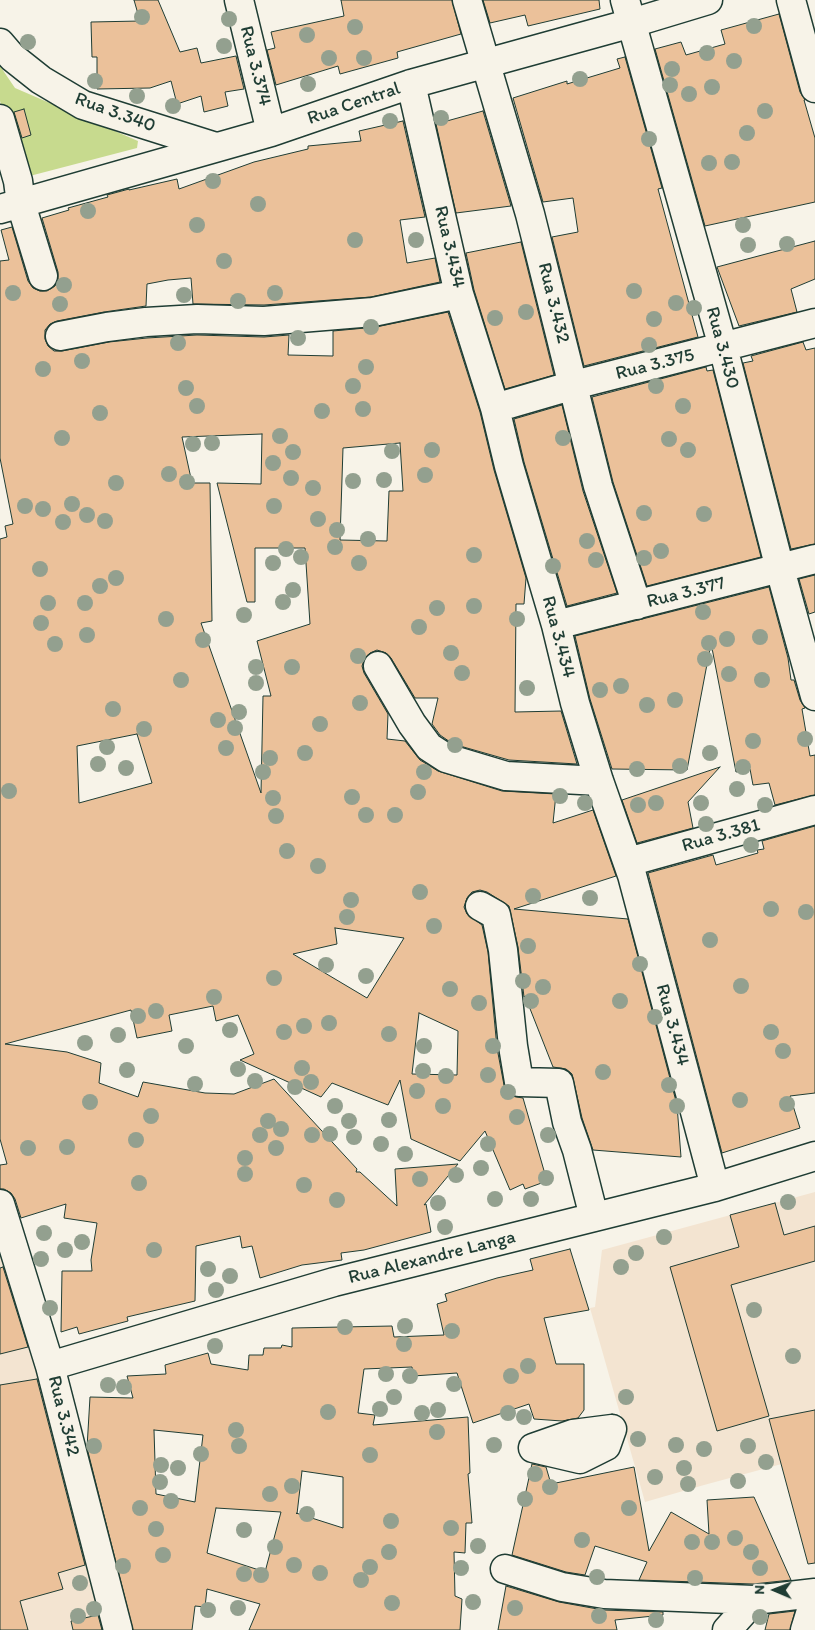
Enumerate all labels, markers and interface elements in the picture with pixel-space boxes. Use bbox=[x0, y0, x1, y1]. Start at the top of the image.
street label: Rua 3.374 bbox=[234, 24, 276, 108]
street label: Rua Central bbox=[304, 77, 404, 131]
street label: Rua 3.340 bbox=[72, 88, 158, 138]
street label: Rua 3.434 bbox=[428, 204, 470, 290]
street label: Rua 3.432 bbox=[532, 260, 574, 346]
street label: Rua 3.430 bbox=[700, 304, 744, 392]
street label: Rua 3.375 bbox=[613, 344, 697, 386]
street label: Rua 3.377 bbox=[645, 572, 727, 614]
street label: Rua 3.434 bbox=[536, 594, 580, 680]
street label: Rua 3.381 bbox=[679, 814, 763, 858]
street label: Rua 3.434 bbox=[650, 982, 694, 1068]
street label: Rua Alexandre Langa bbox=[346, 1226, 518, 1290]
street label: Rua 3.342 bbox=[42, 1373, 84, 1459]
north arrow bbox=[750, 1565, 800, 1615]
text: N bbox=[751, 1585, 768, 1595]

